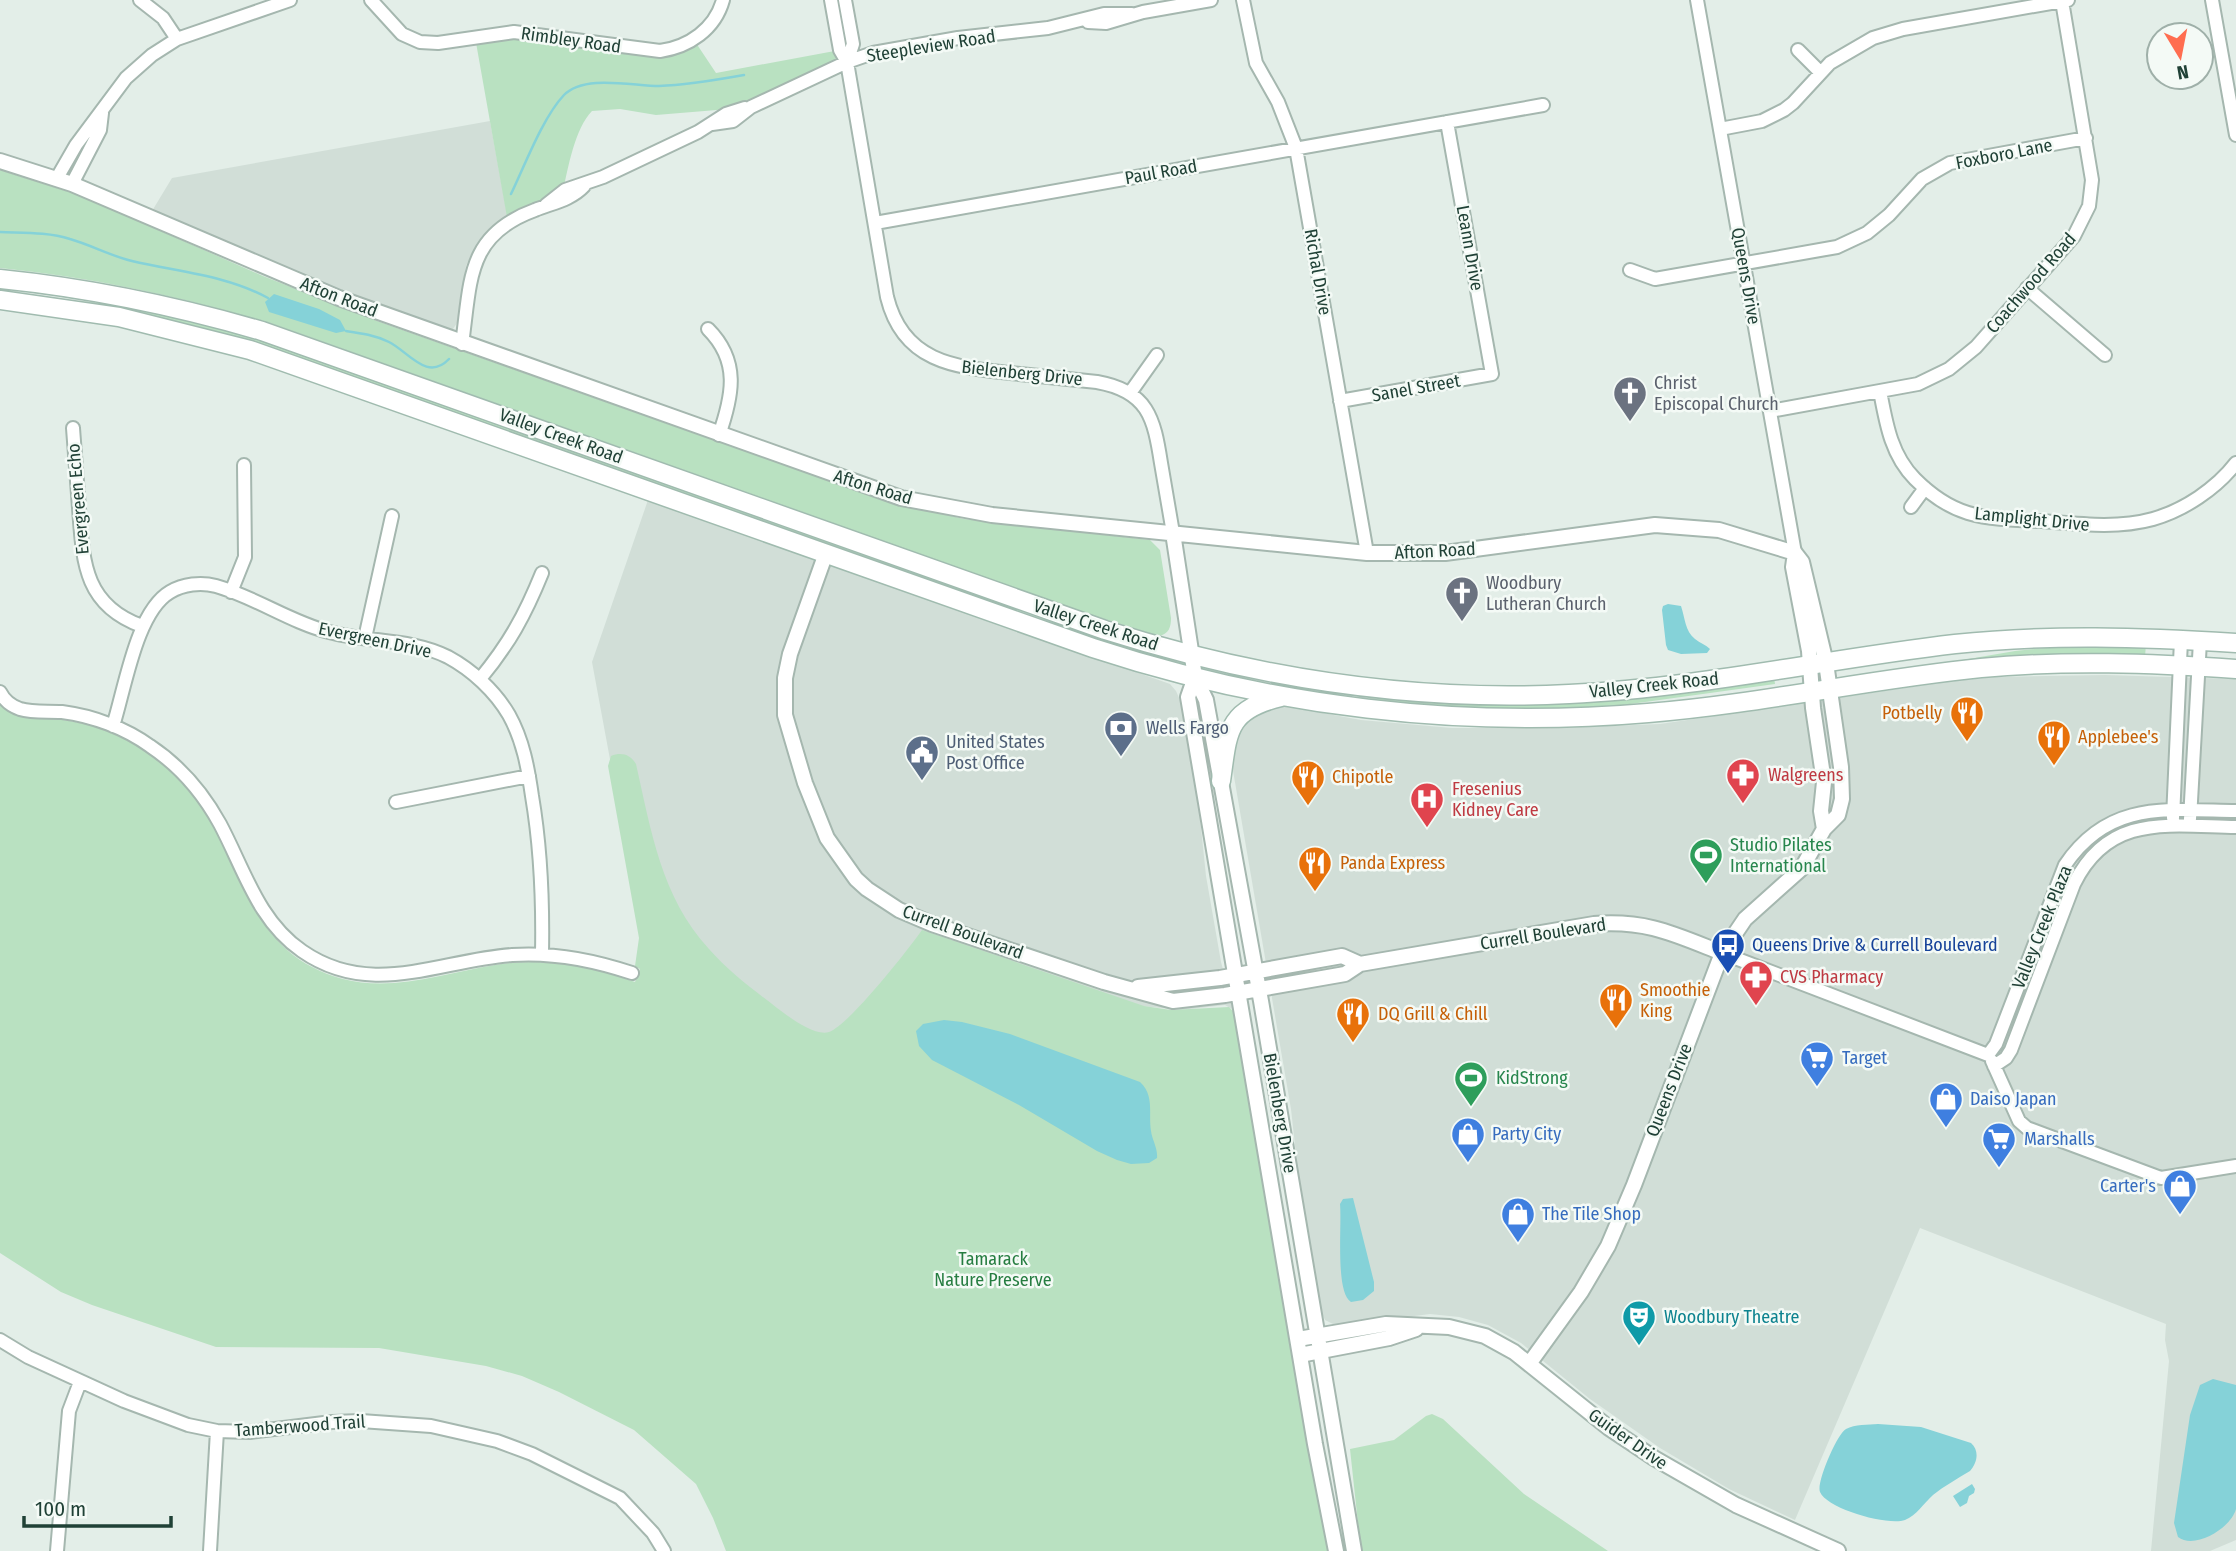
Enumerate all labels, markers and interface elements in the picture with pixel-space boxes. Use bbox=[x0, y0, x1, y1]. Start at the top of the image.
north arrow bbox=[2145, 21, 2215, 91]
street label: Rimbley Road bbox=[520, 22, 622, 58]
street label: Steepleview Road bbox=[865, 25, 997, 67]
text: N bbox=[2175, 60, 2190, 85]
street label: Foxboro Lane bbox=[1954, 134, 2054, 174]
street label: Paul Road bbox=[1123, 155, 1199, 189]
street label: Leann Drive bbox=[1452, 204, 1488, 293]
street label: Queens Drive bbox=[1727, 226, 1765, 326]
street label: Richal Drive bbox=[1300, 227, 1336, 317]
street label: Coachwood Road bbox=[1981, 228, 2081, 338]
street label: Afton Road bbox=[297, 272, 381, 322]
street label: Bielenberg Drive bbox=[960, 356, 1084, 390]
street label: Sanel Street bbox=[1370, 369, 1462, 407]
place label: Christ Episcopal Church bbox=[1654, 372, 1779, 415]
church icon: Christ Episcopal Church bbox=[1611, 374, 1649, 423]
street label: Valley Creek Road bbox=[496, 403, 626, 469]
street label: Evergreen Echo bbox=[62, 443, 94, 555]
street label: Afton Road bbox=[831, 465, 915, 509]
street label: Lamplight Drive bbox=[1973, 502, 2091, 536]
street label: Afton Road bbox=[1394, 538, 1476, 564]
place label: Woodbury Lutheran Church bbox=[1486, 572, 1606, 615]
church icon: Woodbury Lutheran Church bbox=[1443, 574, 1481, 623]
street label: Valley Creek Road bbox=[1031, 594, 1161, 656]
street label: Evergreen Drive bbox=[317, 617, 434, 663]
street label: Valley Creek Road bbox=[1588, 667, 1720, 703]
restaurant icon: Potbelly bbox=[1948, 694, 1986, 743]
place label: Potbelly bbox=[1882, 702, 1942, 724]
bank icon: Wells Fargo bbox=[1102, 709, 1140, 758]
place label: Wells Fargo bbox=[1146, 717, 1229, 739]
restaurant icon: Applebee's bbox=[2035, 718, 2073, 767]
place label: Applebee's bbox=[2078, 726, 2159, 748]
place label: United States Post Office bbox=[946, 731, 1045, 774]
public building icon: United States Post Office bbox=[903, 733, 941, 782]
pharmacy icon: Walgreens bbox=[1724, 756, 1762, 805]
restaurant icon: Chipotle bbox=[1289, 758, 1327, 807]
place label: Walgreens bbox=[1768, 764, 1844, 786]
place label: Chipotle bbox=[1332, 766, 1393, 788]
place label: Fresenius Kidney Care bbox=[1452, 778, 1539, 821]
hospital icon: Fresenius Kidney Care bbox=[1408, 780, 1446, 829]
place label: Studio Pilates International bbox=[1730, 834, 1832, 877]
sports icon: Studio Pilates International bbox=[1687, 836, 1725, 885]
restaurant icon: Panda Express bbox=[1296, 844, 1334, 893]
place label: Panda Express bbox=[1340, 852, 1446, 874]
street label: Valley Creek Plaza bbox=[2007, 862, 2077, 992]
street label: Currell Boulevard bbox=[899, 900, 1027, 964]
street label: Currell Boulevard bbox=[1478, 913, 1608, 955]
bus stop icon: Queens Drive & Currell Boulevard bbox=[1709, 926, 1747, 975]
place label: Queens Drive & Currell Boulevard bbox=[1752, 934, 1998, 956]
pharmacy icon: CVS Pharmacy bbox=[1737, 958, 1775, 1007]
place label: CVS Pharmacy bbox=[1780, 966, 1883, 988]
place label: Smoothie King bbox=[1640, 979, 1711, 1022]
restaurant icon: Smoothie King bbox=[1597, 981, 1635, 1030]
restaurant icon: DQ Grill & Chill bbox=[1334, 995, 1372, 1044]
place label: DQ Grill & Chill bbox=[1378, 1003, 1488, 1025]
supermarket icon: Target bbox=[1798, 1039, 1836, 1088]
street label: Queens Drive bbox=[1641, 1040, 1697, 1140]
place label: Target bbox=[1842, 1047, 1887, 1069]
street label: Bielenberg Drive bbox=[1259, 1051, 1301, 1175]
sports icon: KidStrong bbox=[1452, 1059, 1490, 1108]
place label: KidStrong bbox=[1496, 1067, 1568, 1089]
shop icon: Daiso Japan bbox=[1927, 1080, 1965, 1129]
place label: Daiso Japan bbox=[1970, 1088, 2056, 1110]
shop icon: Party City bbox=[1449, 1115, 1487, 1164]
supermarket icon: Marshalls bbox=[1980, 1120, 2018, 1169]
place label: Party City bbox=[1492, 1123, 1561, 1145]
place label: Marshalls bbox=[2024, 1128, 2095, 1150]
shop icon: Carter's bbox=[2161, 1167, 2199, 1216]
place label: Carter's bbox=[2100, 1175, 2156, 1197]
shop icon: The Tile Shop bbox=[1499, 1195, 1537, 1244]
place label: The Tile Shop bbox=[1542, 1203, 1641, 1225]
park label: Tamarack Nature Preserve bbox=[934, 1248, 1052, 1291]
theatre icon: Woodbury Theatre bbox=[1620, 1298, 1658, 1347]
place label: Woodbury Theatre bbox=[1664, 1306, 1799, 1328]
street label: Guider Drive bbox=[1584, 1404, 1672, 1474]
street label: Tamberwood Trail bbox=[234, 1410, 366, 1442]
scale bar bbox=[24, 1484, 172, 1528]
text: 100 m bbox=[35, 1496, 86, 1522]

